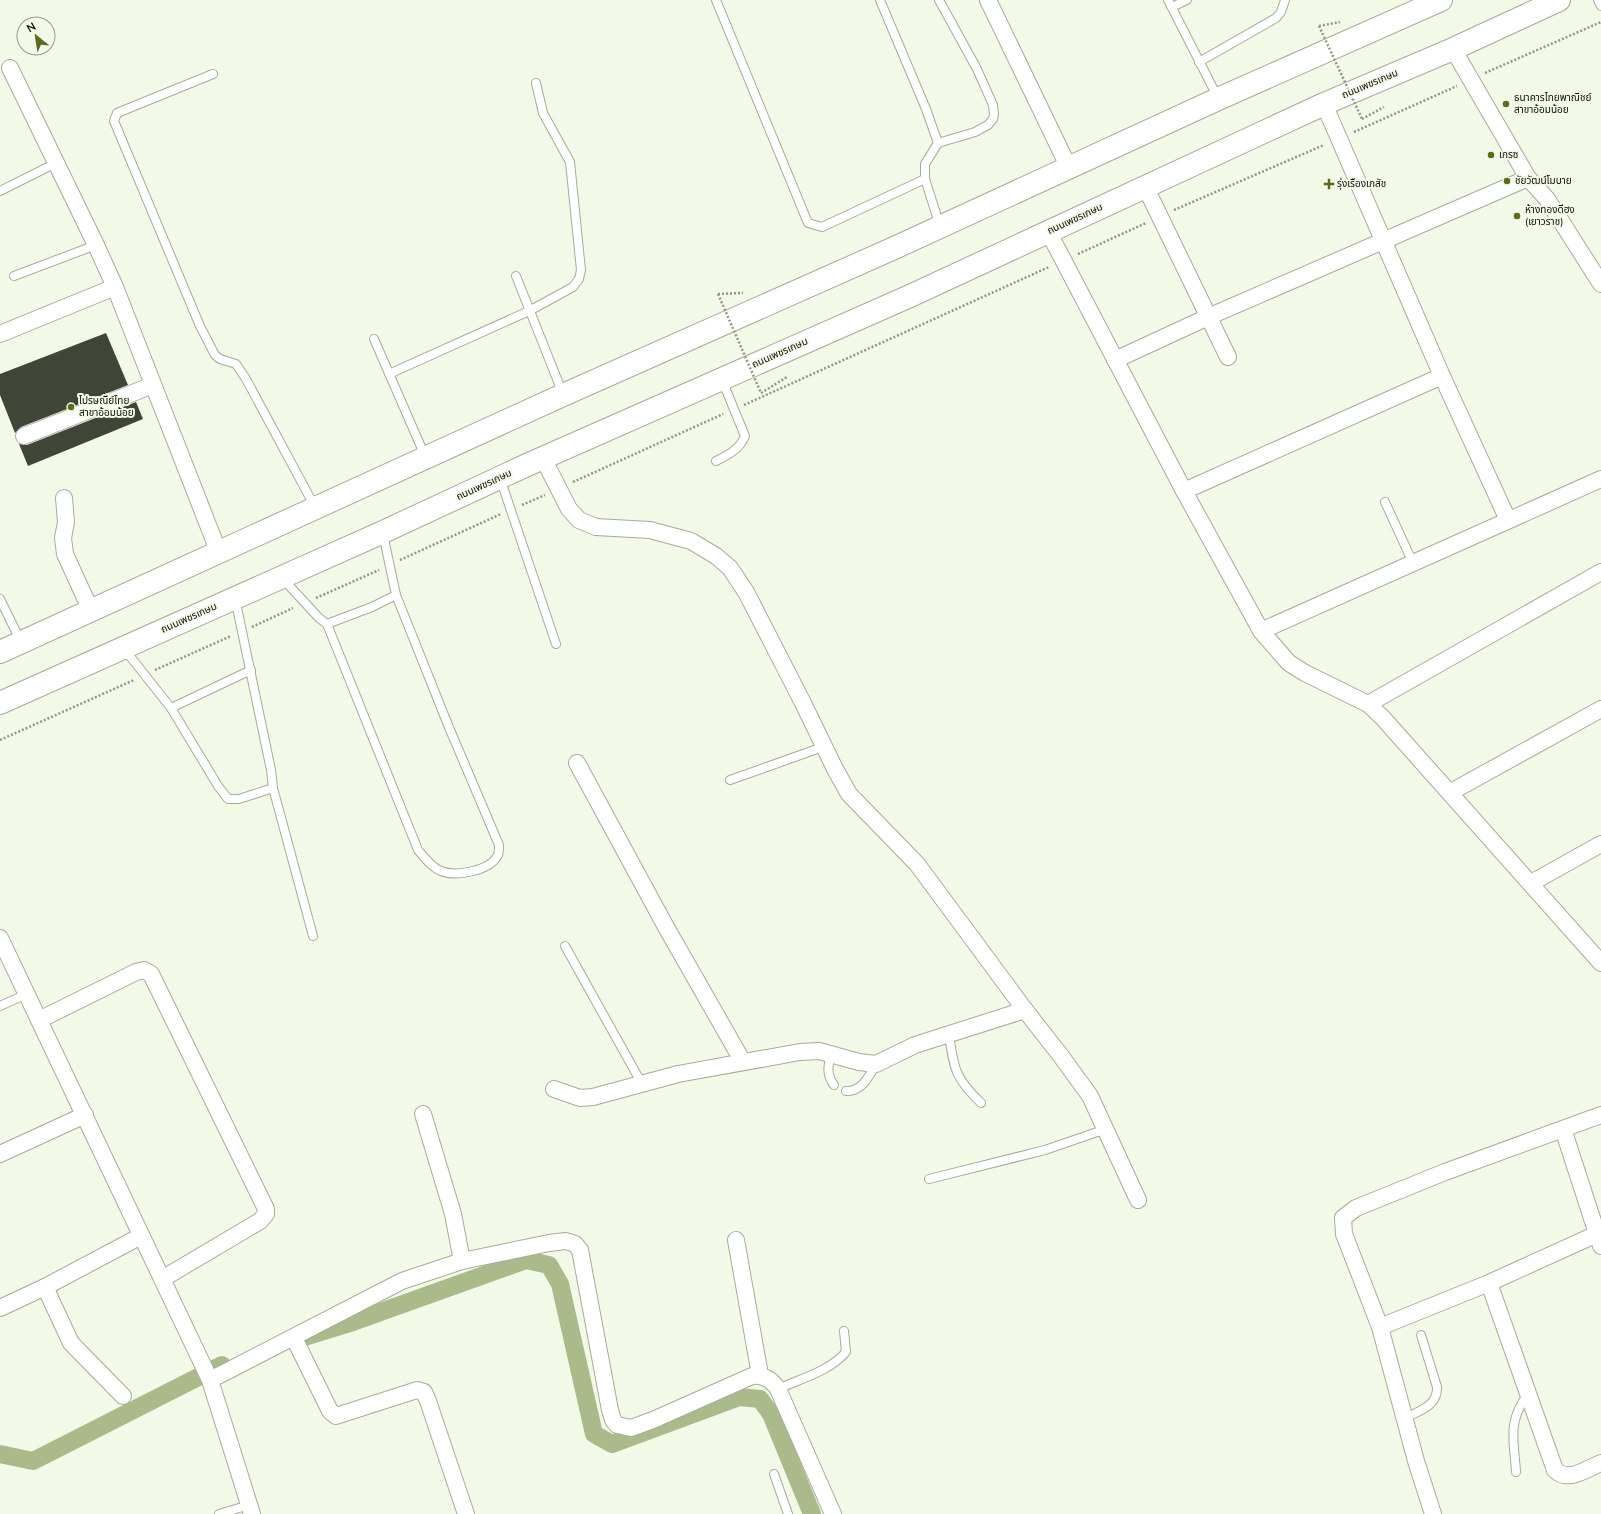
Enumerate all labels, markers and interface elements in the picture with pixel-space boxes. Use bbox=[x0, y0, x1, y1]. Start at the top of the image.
north arrow bbox=[16, 16, 56, 56]
text: N bbox=[24, 19, 39, 36]
street label: ถนนเพชรเกษม bbox=[1340, 66, 1400, 102]
place label: ธนาคารไทยพาณิชย์ สาขาอ้อมน้อย bbox=[1514, 91, 1591, 117]
marker: ธนาคารไทยพาณิชย์ สาขาอ้อมน้อย bbox=[1501, 99, 1511, 109]
place label: เกรซ bbox=[1499, 148, 1518, 162]
marker: เกรซ bbox=[1486, 150, 1496, 160]
place label: ชัยวัฒน์โมบาย bbox=[1515, 174, 1572, 188]
marker: ชัยวัฒน์โมบาย bbox=[1502, 176, 1512, 186]
place label: รุ่งเรืองเภสัช bbox=[1337, 177, 1386, 191]
marker: รุ่งเรืองเภสัช bbox=[1324, 179, 1334, 189]
street label: ถนนเพชรเกษม bbox=[1045, 200, 1105, 238]
place label: ห้างทองดีฮง (เยาวราช) bbox=[1525, 203, 1575, 229]
marker: ห้างทองดีฮง (เยาวราช) bbox=[1512, 211, 1522, 221]
street label: ถนนเพชรเกษม bbox=[750, 334, 810, 372]
place label: ไปรษณีย์ไทย สาขาอ้อมน้อย bbox=[78, 394, 134, 420]
marker: ไปรษณีย์ไทย สาขาอ้อมน้อย bbox=[66, 402, 76, 412]
street label: ถนนเพชรเกษม bbox=[454, 466, 514, 504]
street label: ถนนเพชรเกษม bbox=[159, 599, 219, 637]

